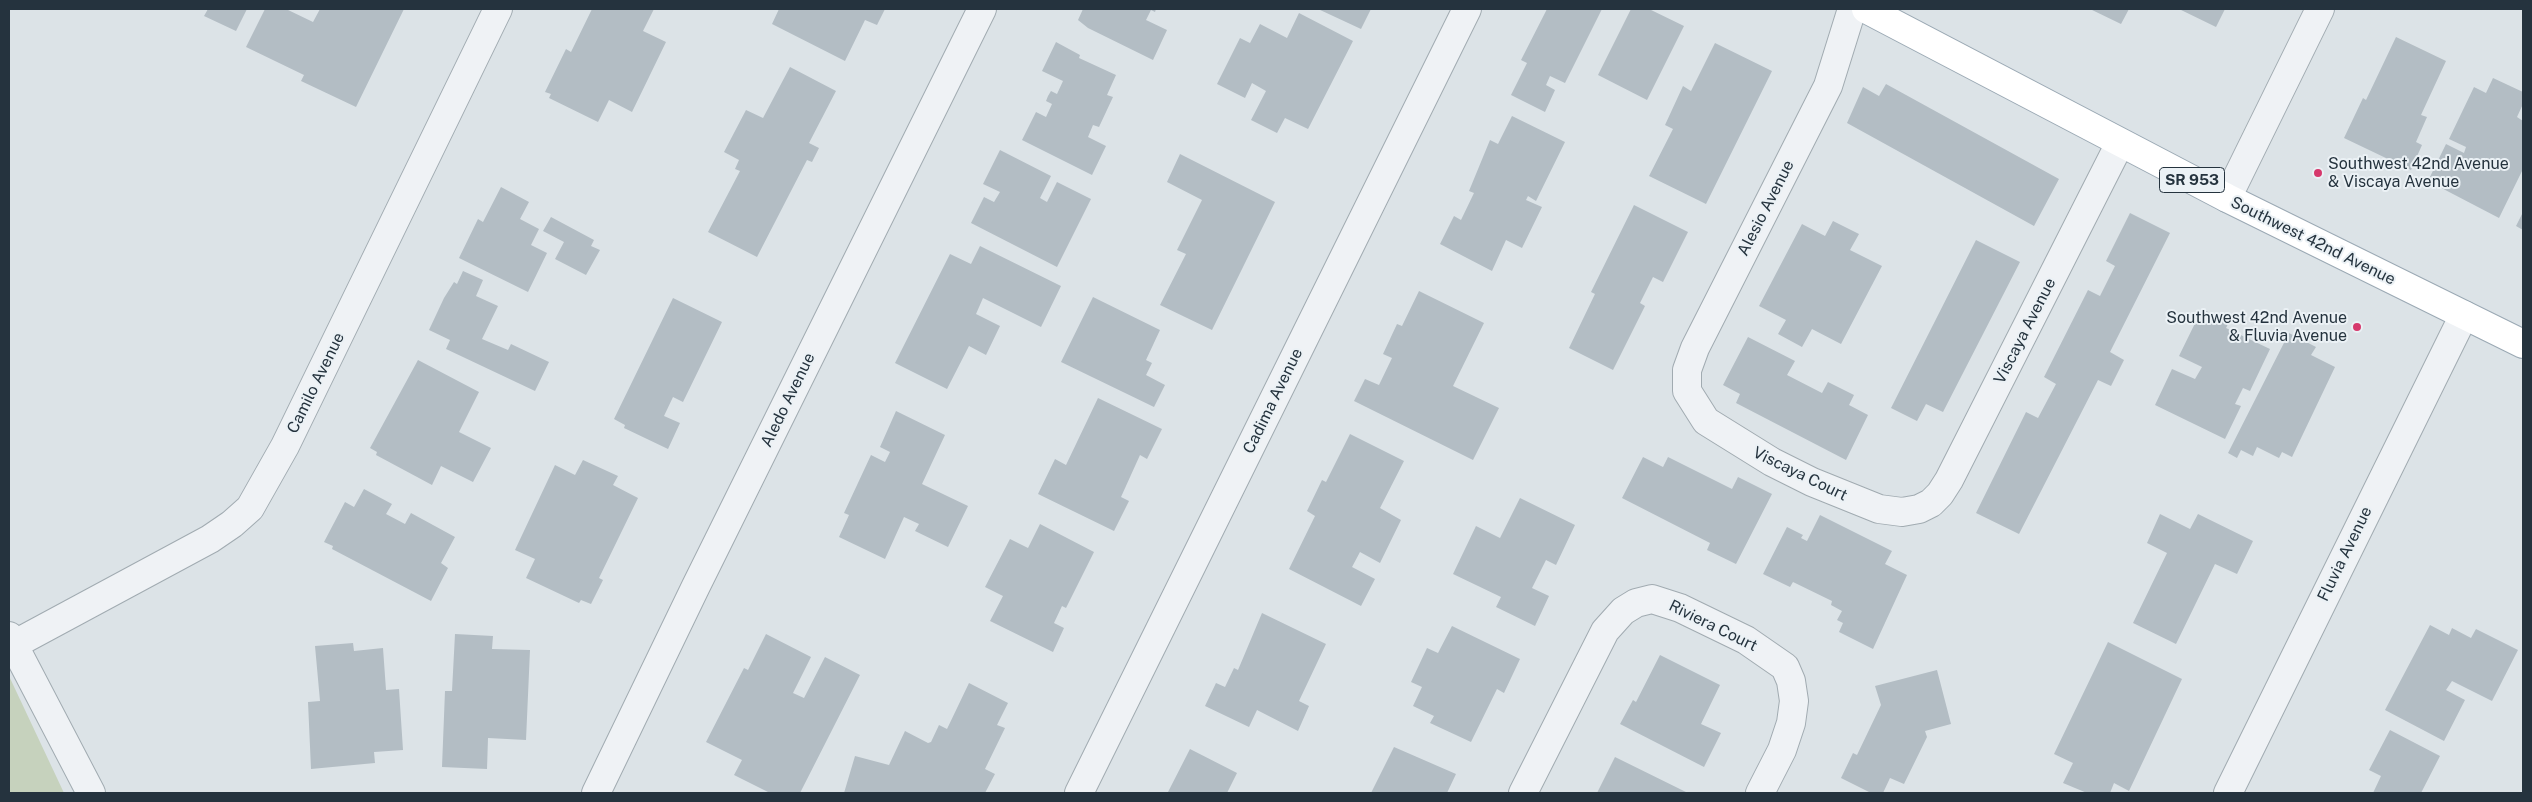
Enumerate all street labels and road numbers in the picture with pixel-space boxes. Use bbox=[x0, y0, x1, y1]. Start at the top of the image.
street label: Alesio Avenue bbox=[1734, 157, 1798, 259]
road number: SR 953 bbox=[2160, 168, 2224, 192]
street label: Southwest 42nd Avenue bbox=[2228, 193, 2398, 289]
street label: Viscaya Avenue bbox=[1990, 275, 2060, 387]
street label: Camilo Avenue bbox=[283, 329, 349, 437]
street label: Cadima Avenue bbox=[1239, 345, 1307, 457]
street label: Aledo Avenue bbox=[757, 350, 819, 450]
street label: Viscaya Court bbox=[1750, 443, 1850, 505]
street label: Fluvia Avenue bbox=[2314, 503, 2376, 605]
street label: Riviera Court bbox=[1666, 596, 1760, 656]

